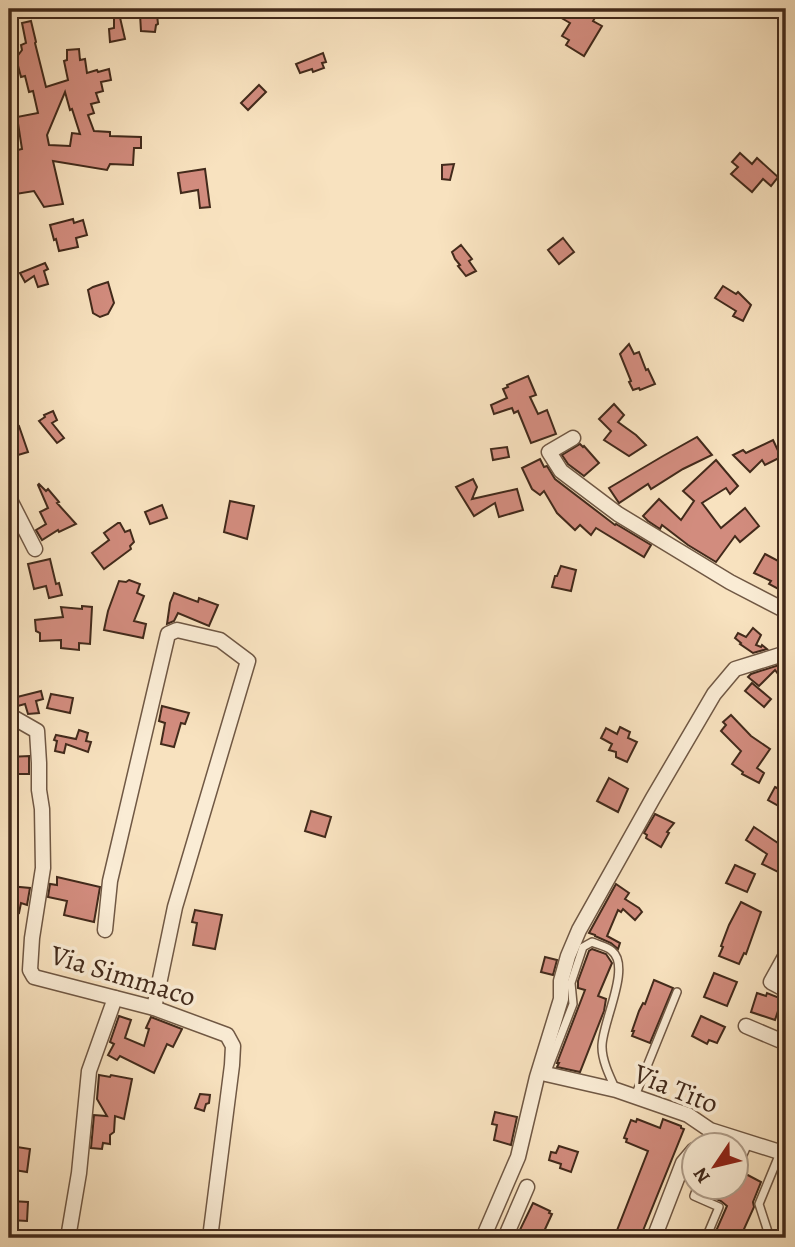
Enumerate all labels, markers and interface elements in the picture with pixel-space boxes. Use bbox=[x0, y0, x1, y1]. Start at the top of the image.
street label: Via Simmaco bbox=[45, 936, 200, 1016]
street label: Via Tito bbox=[627, 1055, 724, 1123]
north arrow bbox=[680, 1132, 750, 1202]
text: N bbox=[687, 1162, 717, 1188]

